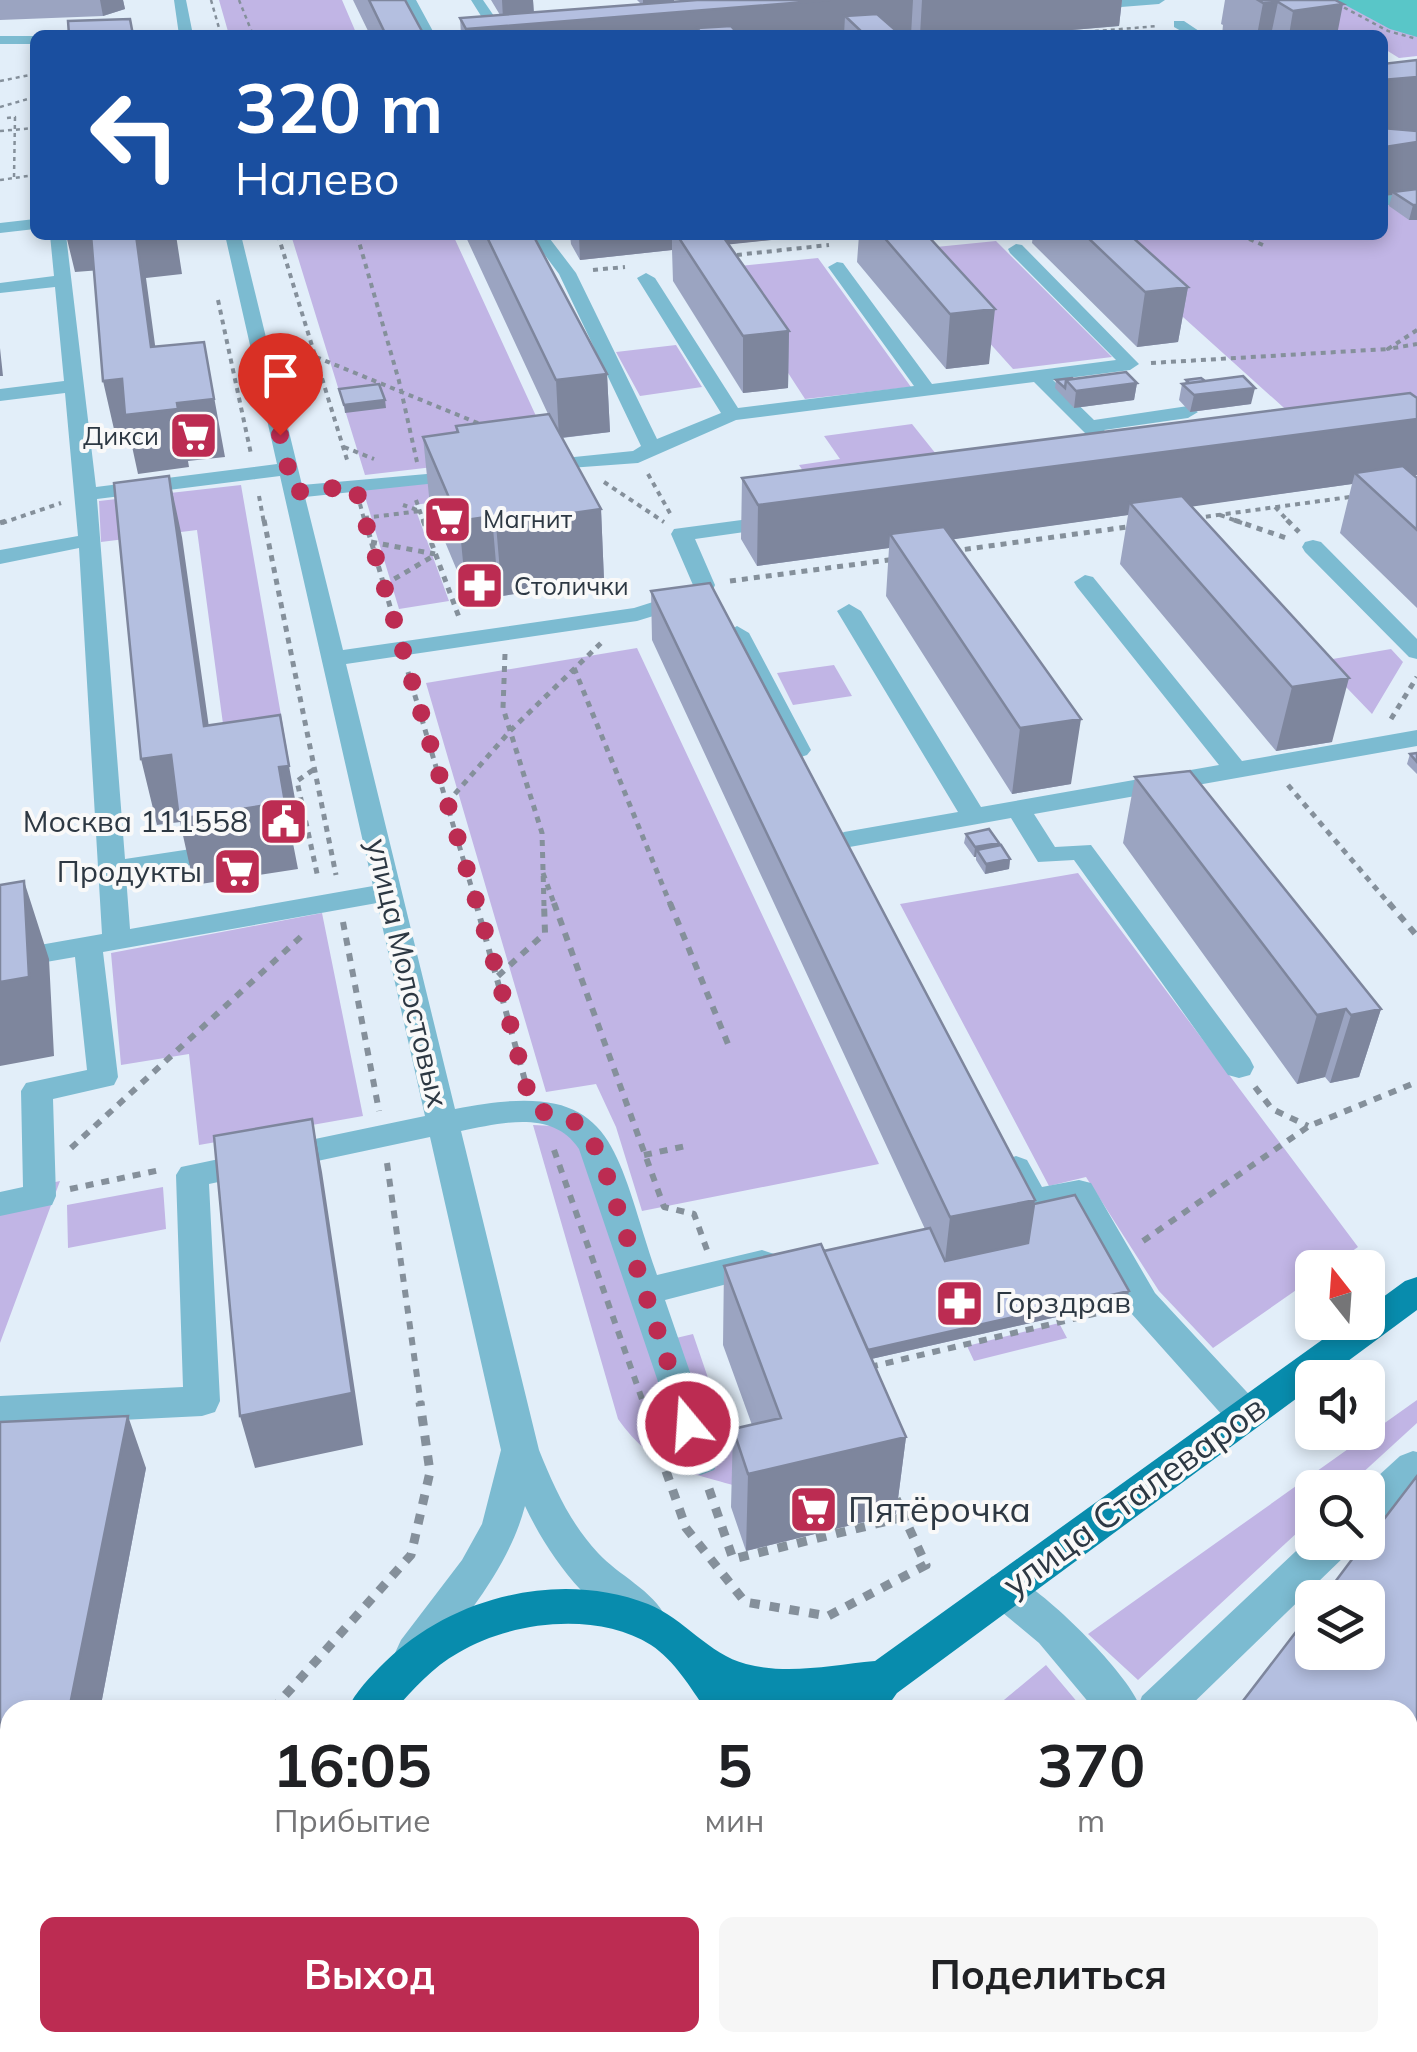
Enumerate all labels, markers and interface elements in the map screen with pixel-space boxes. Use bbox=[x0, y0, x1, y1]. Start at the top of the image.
text: 320 m bbox=[235, 63, 443, 151]
icon: left bbox=[70, 70, 200, 200]
text: Налево bbox=[235, 150, 400, 206]
pin bbox=[238, 333, 323, 436]
icon: arrive bbox=[253, 348, 308, 403]
supermarket icon: Дикси bbox=[168, 410, 220, 462]
place label: Дикси bbox=[83, 420, 159, 451]
supermarket icon: Магнит bbox=[422, 493, 474, 545]
place label: Магнит bbox=[483, 503, 573, 534]
pharmacy icon: Столички bbox=[453, 560, 505, 612]
place label: Столички bbox=[514, 570, 629, 601]
public building icon: Москва 111558 bbox=[257, 796, 309, 848]
place label: Москва 111558 bbox=[23, 802, 248, 840]
street label: улица Молостовых bbox=[359, 835, 457, 1111]
supermarket icon: Продукты bbox=[211, 846, 263, 898]
place label: Продукты bbox=[57, 852, 202, 890]
north arrow bbox=[1295, 1250, 1385, 1340]
map controls bbox=[1295, 1250, 1385, 1670]
pharmacy icon: Горздрав bbox=[934, 1277, 986, 1329]
place label: Горздрав bbox=[995, 1283, 1131, 1321]
button: sound bbox=[1295, 1360, 1385, 1450]
position arrow bbox=[636, 1372, 740, 1476]
street label: улица Сталеваров bbox=[993, 1385, 1274, 1605]
button: search bbox=[1295, 1470, 1385, 1560]
supermarket icon: Пятёрочка bbox=[787, 1484, 839, 1536]
place label: Пятёрочка bbox=[848, 1487, 1031, 1531]
button: layers bbox=[1295, 1580, 1385, 1670]
text: 16:05 bbox=[273, 1727, 432, 1802]
text: 5 bbox=[716, 1727, 752, 1802]
text: 370 bbox=[1037, 1727, 1145, 1802]
text: Прибытие bbox=[274, 1800, 431, 1840]
text: мин bbox=[705, 1800, 764, 1840]
text: m bbox=[1077, 1800, 1105, 1840]
button: Выход bbox=[40, 1917, 699, 2032]
button: Поделиться bbox=[719, 1917, 1378, 2032]

